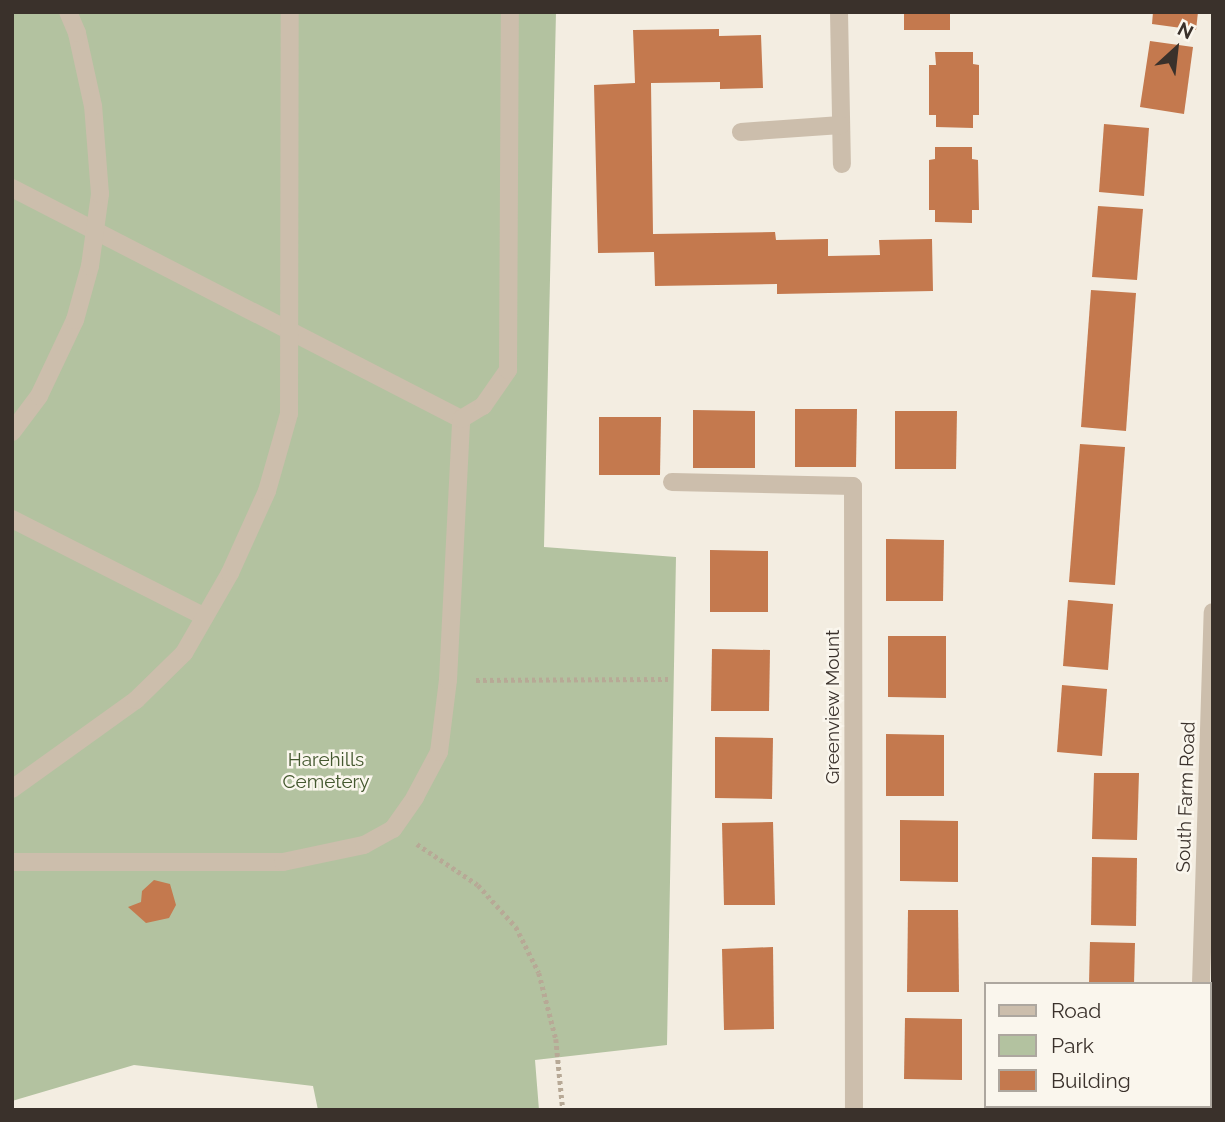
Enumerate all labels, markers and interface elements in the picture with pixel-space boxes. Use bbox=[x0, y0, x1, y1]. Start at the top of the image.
north arrow bbox=[1141, 14, 1211, 84]
text: N bbox=[1174, 17, 1197, 43]
street label: Greenview Mount bbox=[822, 629, 844, 785]
street label: South Farm Road bbox=[1172, 721, 1200, 873]
park label: Harehills Cemetery bbox=[282, 749, 370, 793]
legend bbox=[984, 982, 1211, 1108]
text: Road bbox=[1051, 998, 1101, 1023]
text: Park bbox=[1051, 1033, 1094, 1058]
text: Building bbox=[1051, 1068, 1131, 1093]

